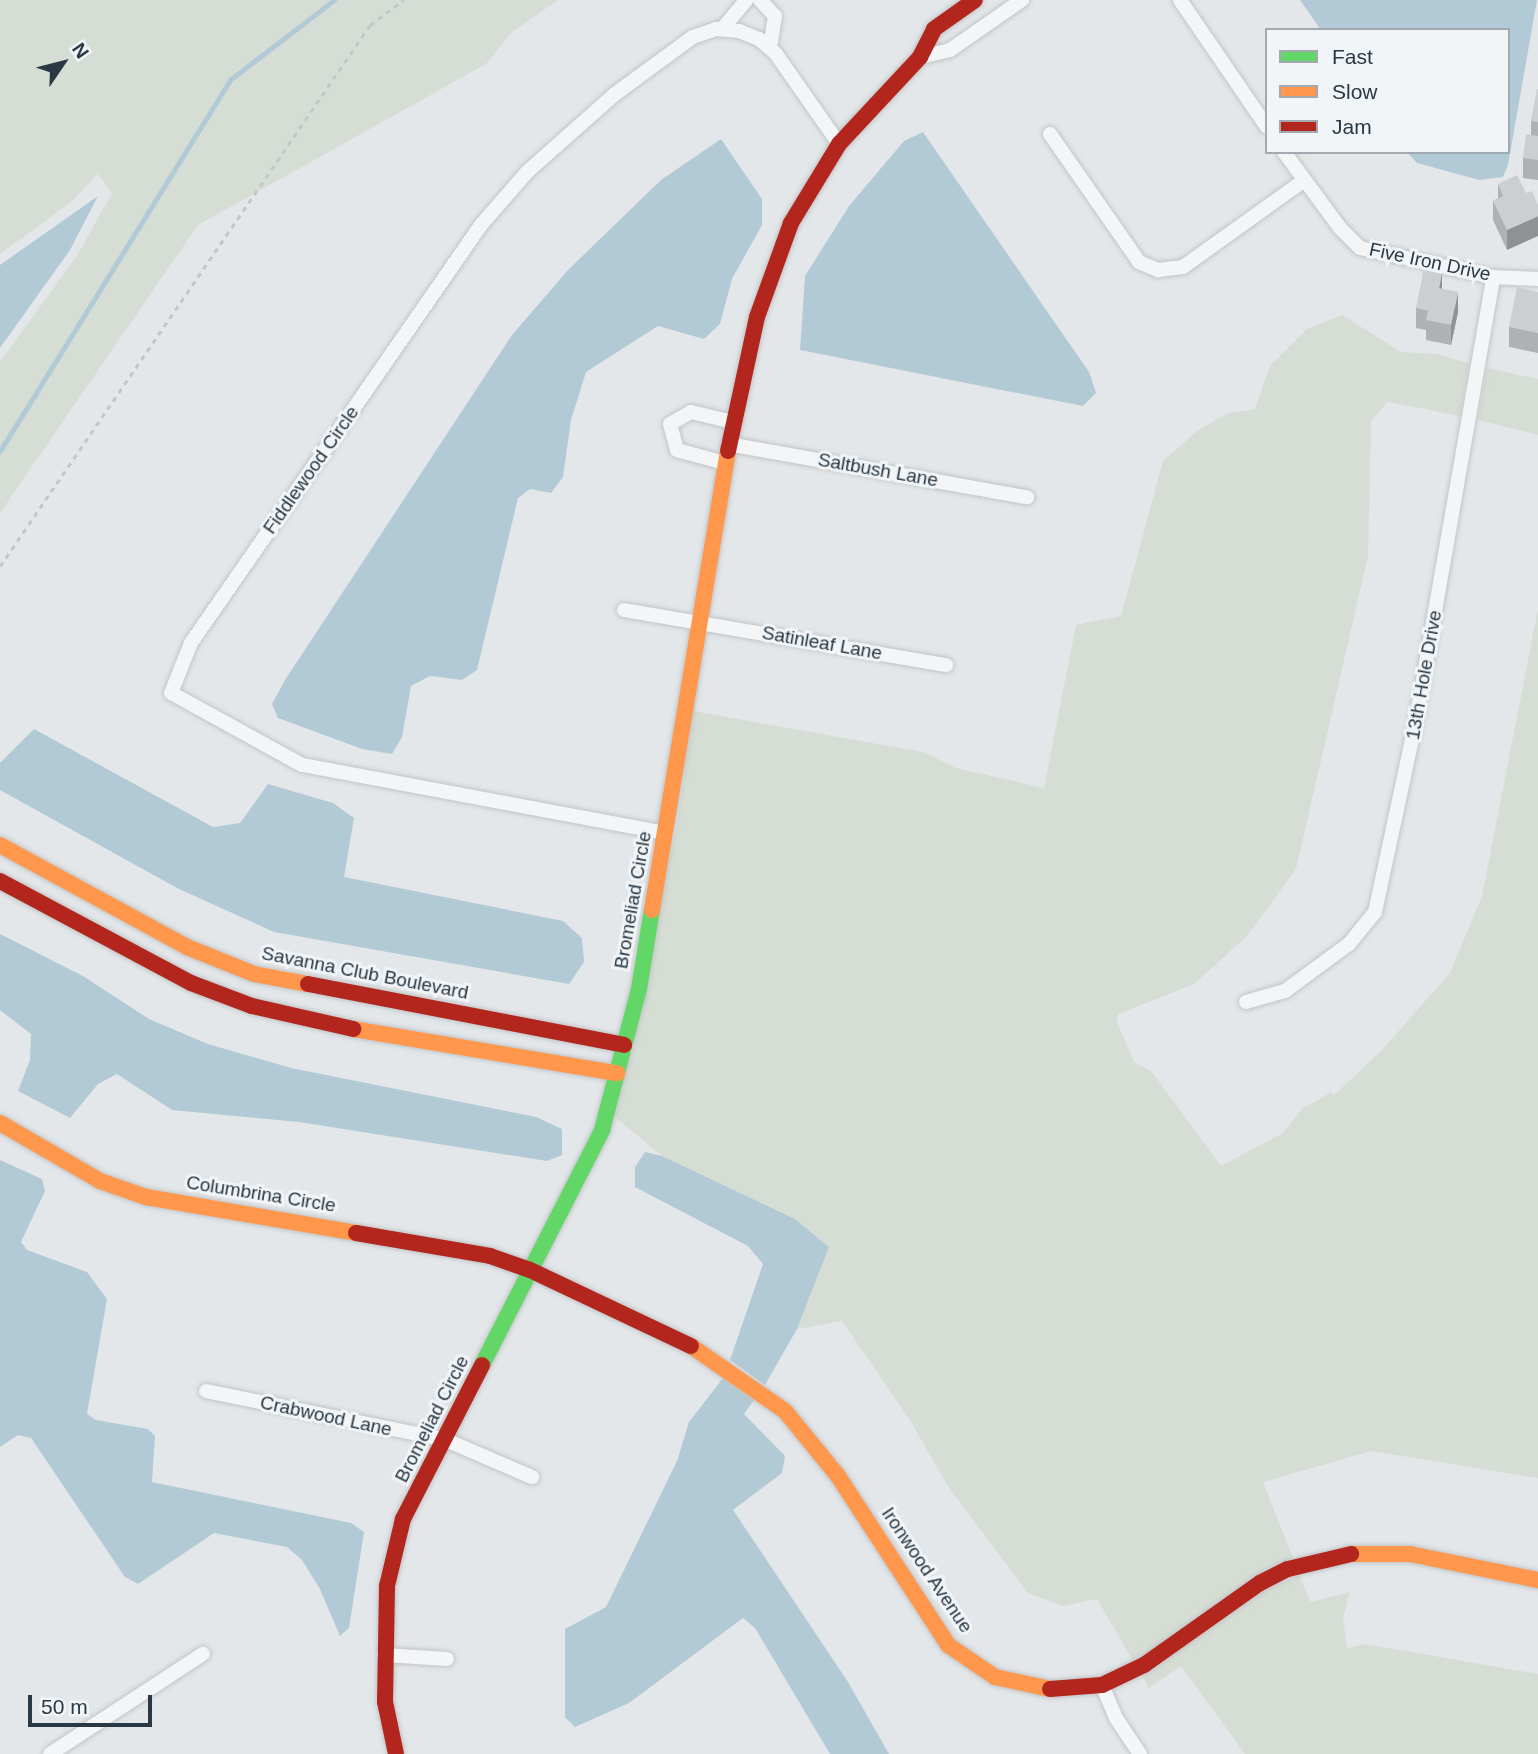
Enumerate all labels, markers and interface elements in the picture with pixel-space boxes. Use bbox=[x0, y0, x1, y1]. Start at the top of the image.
north arrow bbox=[28, 28, 98, 98]
legend bbox=[1265, 28, 1510, 154]
text: N bbox=[68, 39, 93, 62]
text: Fast bbox=[1332, 45, 1373, 68]
text: Slow bbox=[1332, 80, 1378, 103]
text: Jam bbox=[1332, 115, 1372, 138]
street label: Five Iron Drive bbox=[1367, 238, 1493, 286]
street label: Fiddlewood Circle bbox=[258, 402, 364, 538]
street label: Saltbush Lane bbox=[816, 448, 940, 492]
street label: 13th Hole Drive bbox=[1401, 609, 1447, 741]
street label: Satinleaf Lane bbox=[760, 621, 884, 665]
street label: Bromeliad Circle bbox=[610, 829, 656, 971]
street label: Savanna Club Boulevard bbox=[260, 942, 470, 1004]
street label: Columbrina Circle bbox=[185, 1171, 337, 1217]
street label: Bromeliad Circle bbox=[390, 1352, 474, 1486]
street label: Crabwood Lane bbox=[258, 1391, 394, 1441]
street label: Ironwood Avenue bbox=[876, 1502, 978, 1638]
scale bar bbox=[32, 1680, 156, 1724]
text: 50 m bbox=[41, 1695, 88, 1718]

